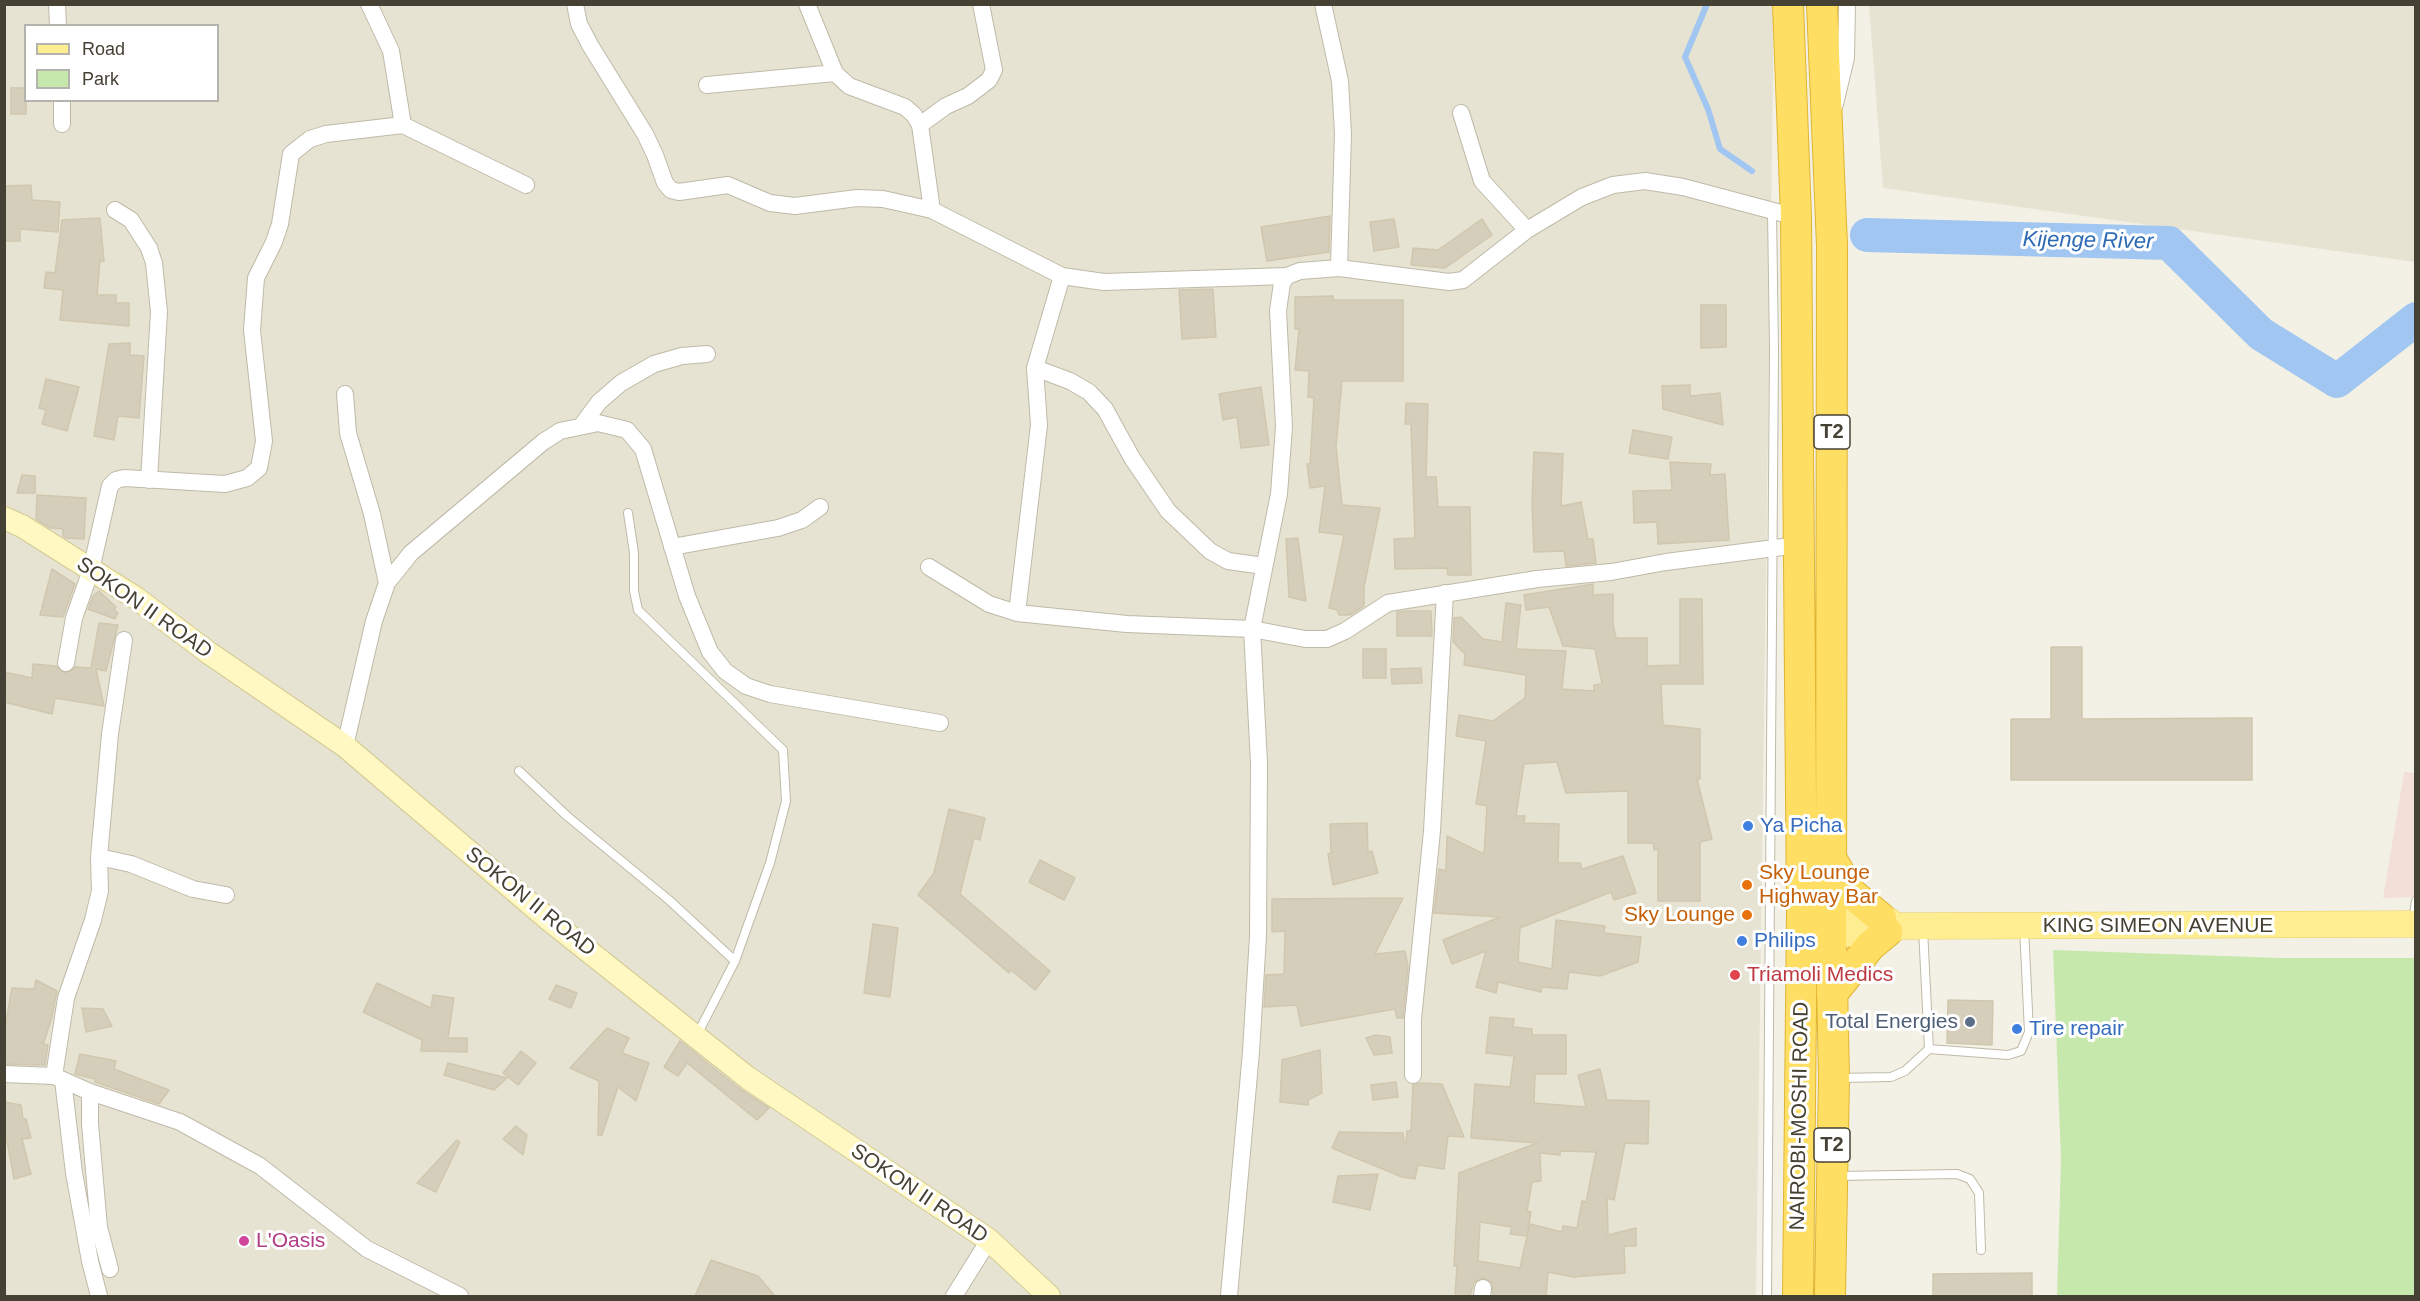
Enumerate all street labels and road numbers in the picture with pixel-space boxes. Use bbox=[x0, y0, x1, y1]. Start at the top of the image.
road number: T2 bbox=[1814, 415, 1850, 449]
street label: SOKON II ROAD bbox=[71, 552, 217, 664]
street label: SOKON II ROAD bbox=[460, 842, 600, 962]
street label: KING SIMEON AVENUE bbox=[2043, 913, 2273, 939]
street label: NAIROBI-MOSHI ROAD bbox=[1785, 1001, 1815, 1231]
road number: T2 bbox=[1814, 1128, 1850, 1162]
street label: SOKON II ROAD bbox=[846, 1139, 992, 1249]

